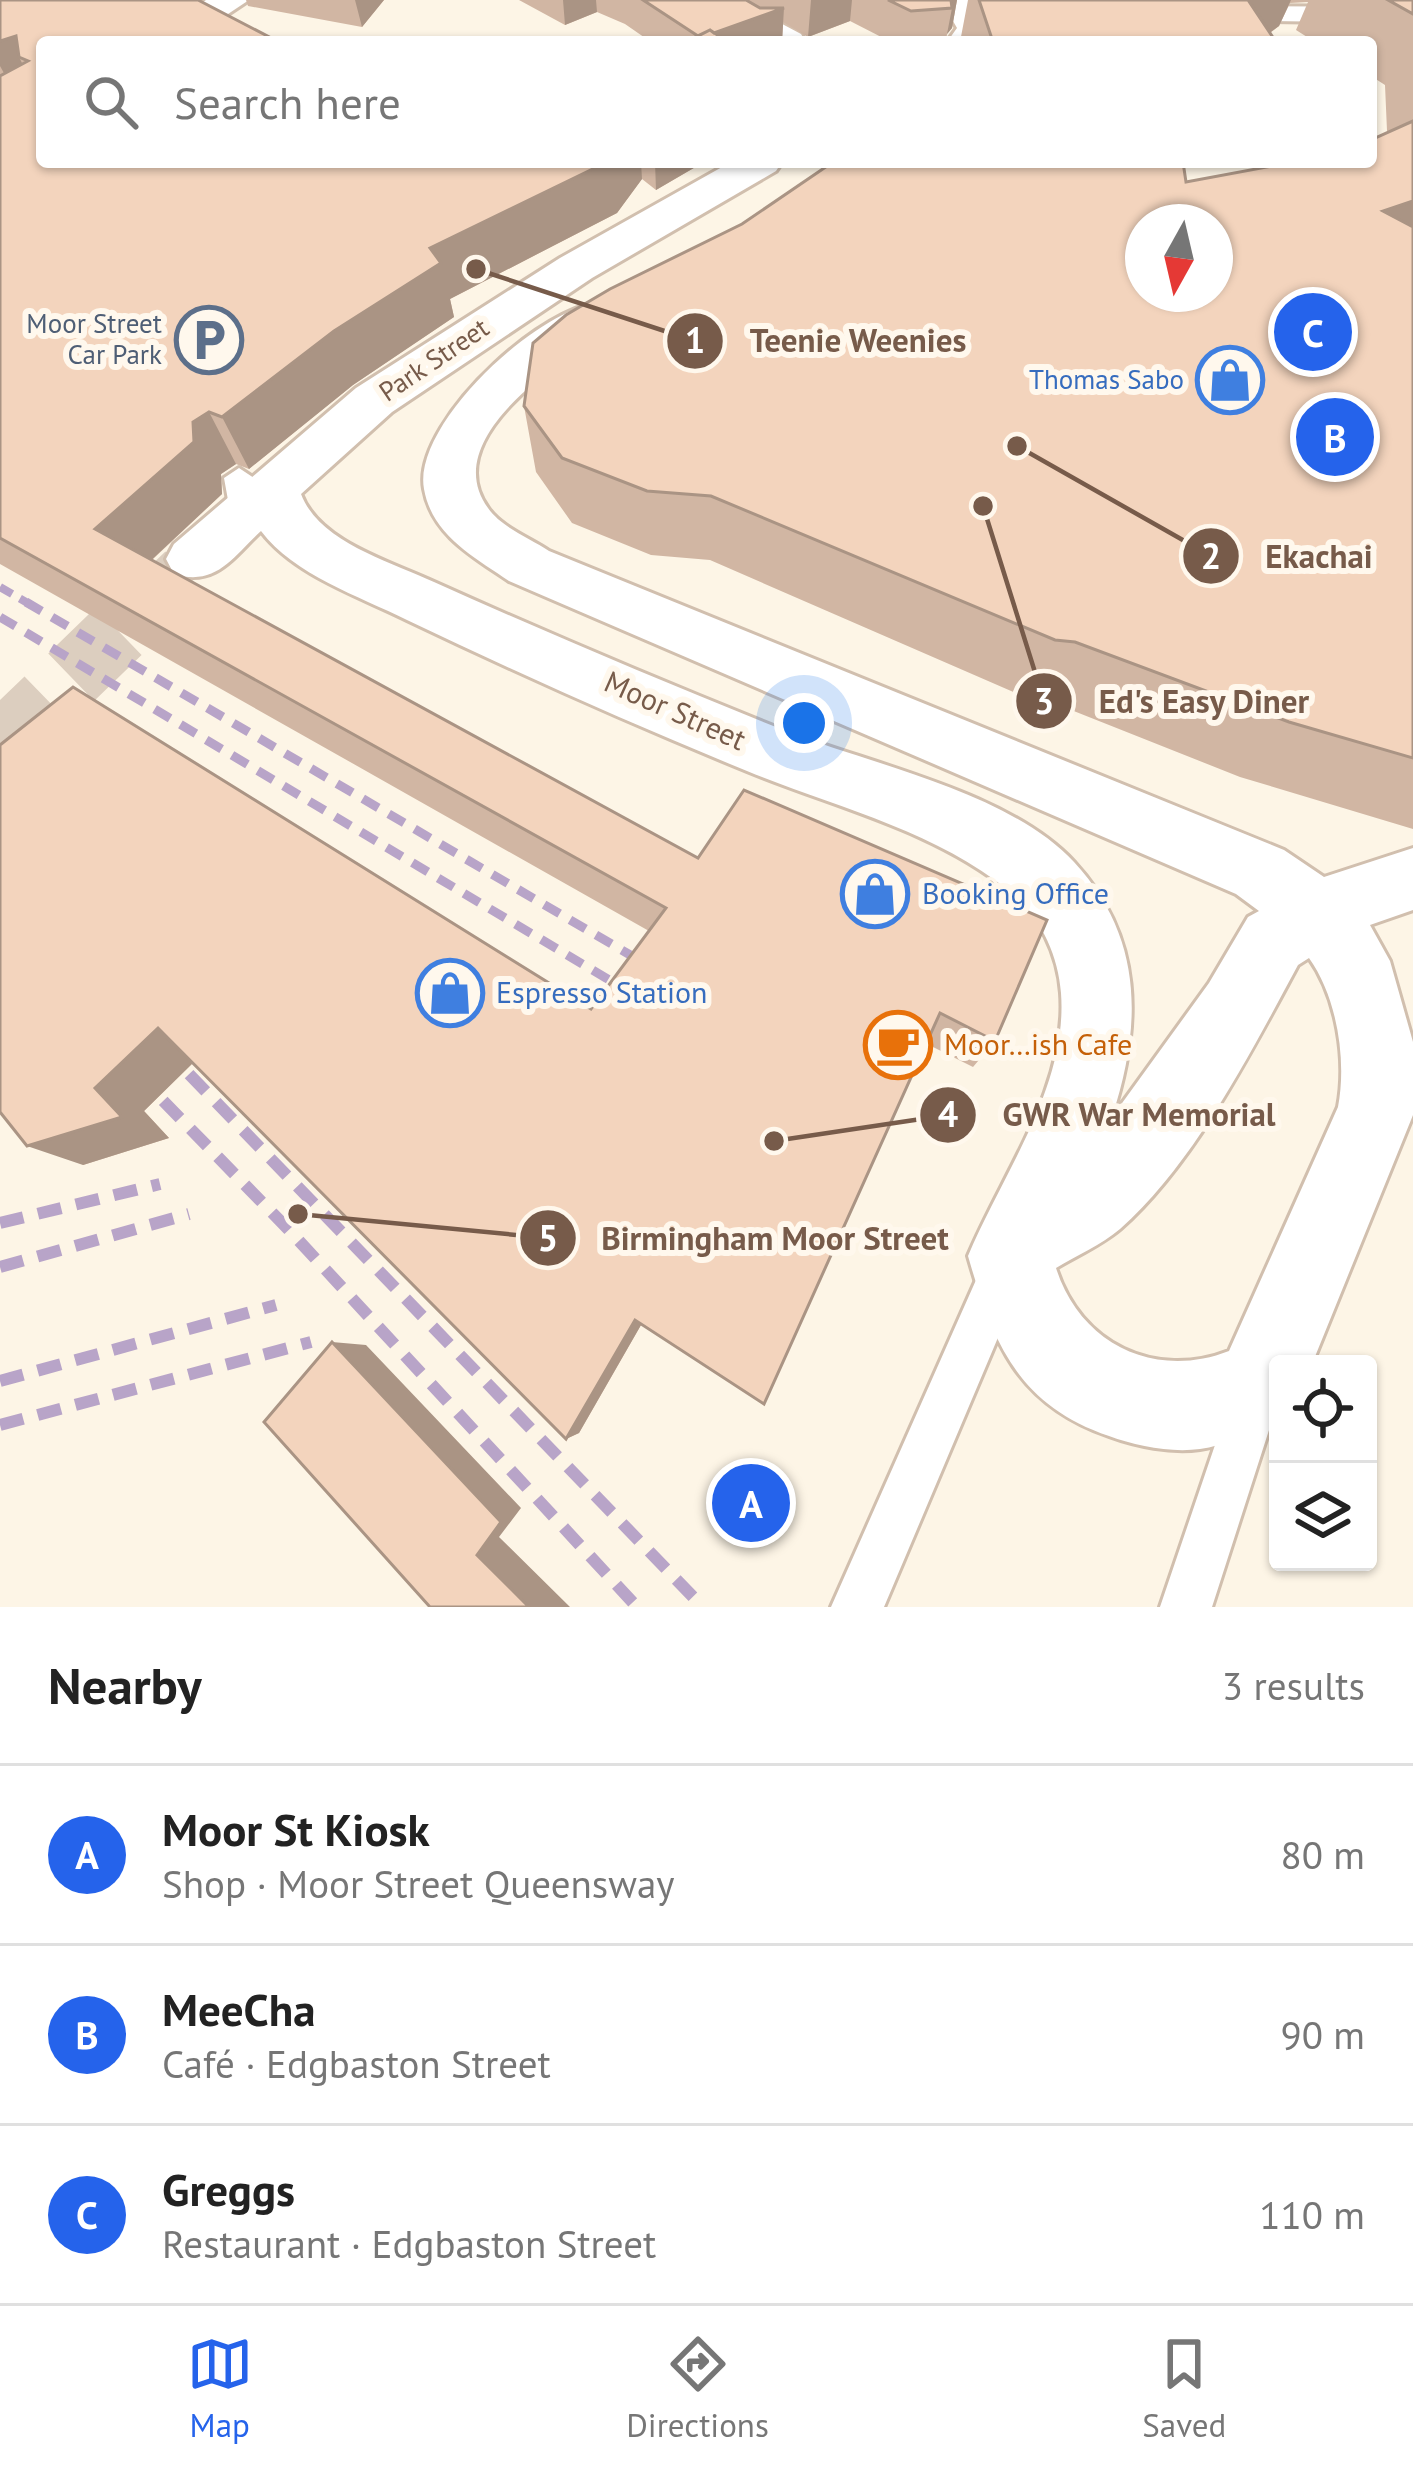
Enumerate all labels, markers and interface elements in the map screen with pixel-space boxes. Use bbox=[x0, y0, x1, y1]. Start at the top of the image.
search box bbox=[36, 36, 1377, 168]
icon: search bbox=[78, 69, 144, 135]
text: Search here bbox=[174, 73, 401, 131]
north arrow bbox=[1125, 204, 1233, 312]
pin: C bbox=[1274, 287, 1352, 377]
parking icon: Moor Street Car Park bbox=[174, 305, 244, 375]
place label: Moor Street Car Park bbox=[26, 306, 162, 371]
callout: Teenie Weenies bbox=[665, 306, 990, 375]
street label: Park Street bbox=[372, 310, 495, 408]
text: 1 bbox=[685, 316, 705, 363]
text: Teenie Weenies bbox=[750, 318, 966, 361]
shop icon: Thomas Sabo bbox=[1195, 345, 1265, 415]
place label: Thomas Sabo bbox=[1029, 362, 1184, 396]
pin: B bbox=[1296, 392, 1374, 482]
callout: Ekachai bbox=[1181, 522, 1397, 591]
text: 2 bbox=[1201, 532, 1221, 579]
text: Ekachai bbox=[1265, 534, 1373, 577]
street label: Moor Street bbox=[599, 661, 752, 758]
callout: Ed's Easy Diner bbox=[1014, 667, 1333, 736]
text: 3 bbox=[1034, 677, 1054, 724]
text: Ed's Easy Diner bbox=[1099, 679, 1310, 722]
your location bbox=[774, 693, 834, 753]
shop icon: Booking Office bbox=[840, 859, 910, 929]
place label: Booking Office bbox=[922, 873, 1109, 912]
shop icon: Espresso Station bbox=[415, 958, 485, 1028]
place label: Espresso Station bbox=[496, 972, 707, 1011]
cafe icon: Moor…ish Cafe bbox=[863, 1010, 933, 1080]
place label: Moor…ish Cafe bbox=[944, 1024, 1132, 1063]
callout: GWR War Memorial bbox=[918, 1080, 1299, 1149]
text: 4 bbox=[938, 1090, 958, 1137]
text: GWR War Memorial bbox=[1002, 1092, 1276, 1135]
callout: Birmingham Moor Street bbox=[518, 1204, 973, 1273]
text: 5 bbox=[538, 1214, 558, 1261]
text: Birmingham Moor Street bbox=[601, 1216, 949, 1259]
map controls bbox=[1269, 1355, 1377, 1571]
button: locate bbox=[1269, 1355, 1377, 1463]
pin: A bbox=[712, 1458, 790, 1548]
button: layers bbox=[1269, 1463, 1377, 1571]
text: Nearby bbox=[48, 1652, 202, 1718]
text: 3 results bbox=[1222, 1660, 1365, 1711]
text: Moor St Kiosk bbox=[162, 1800, 430, 1858]
text: A bbox=[75, 1829, 99, 1880]
text: 80 m bbox=[1280, 1829, 1365, 1880]
text: Shop · Moor Street Queensway bbox=[162, 1858, 674, 1909]
text: MeeCha bbox=[162, 1980, 316, 2038]
text: B bbox=[75, 2009, 99, 2060]
text: 90 m bbox=[1280, 2009, 1365, 2060]
text: Café · Edgbaston Street bbox=[162, 2038, 551, 2089]
text: Greggs bbox=[162, 2160, 295, 2218]
text: C bbox=[76, 2189, 98, 2240]
text: 110 m bbox=[1259, 2189, 1365, 2240]
text: Restaurant · Edgbaston Street bbox=[162, 2218, 656, 2269]
tab: Map bbox=[187, 2331, 253, 2446]
tab: Directions bbox=[626, 2331, 769, 2446]
tab: Saved bbox=[1142, 2331, 1226, 2446]

